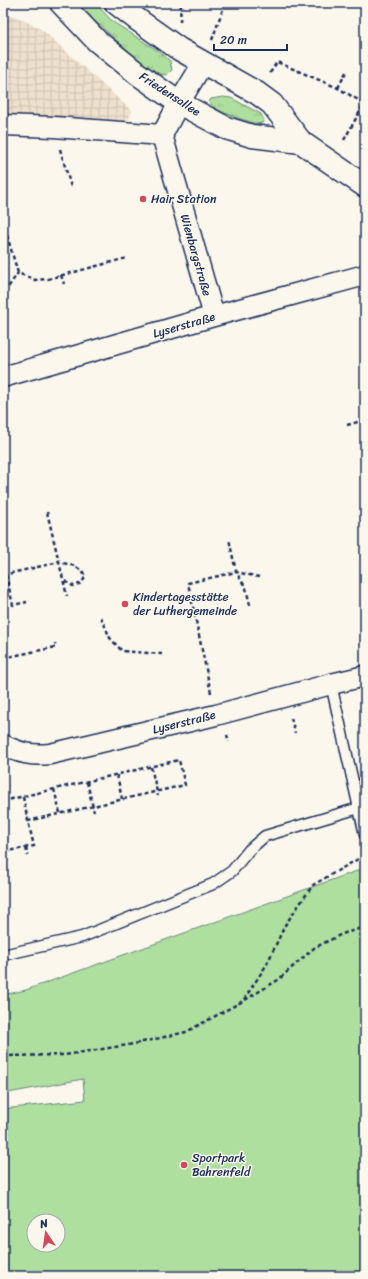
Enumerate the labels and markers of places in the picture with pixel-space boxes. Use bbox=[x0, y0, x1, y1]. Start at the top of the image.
place label: Hair Station bbox=[151, 188, 217, 210]
marker: Hair Station bbox=[138, 194, 148, 204]
place label: Kindertagesstätte der Luthergemeinde bbox=[133, 586, 237, 622]
marker: Kindertagesstätte der Luthergemeinde bbox=[120, 599, 130, 609]
place label: Sportpark Bahrenfeld bbox=[192, 1147, 251, 1183]
marker: Sportpark Bahrenfeld bbox=[179, 1160, 189, 1170]

